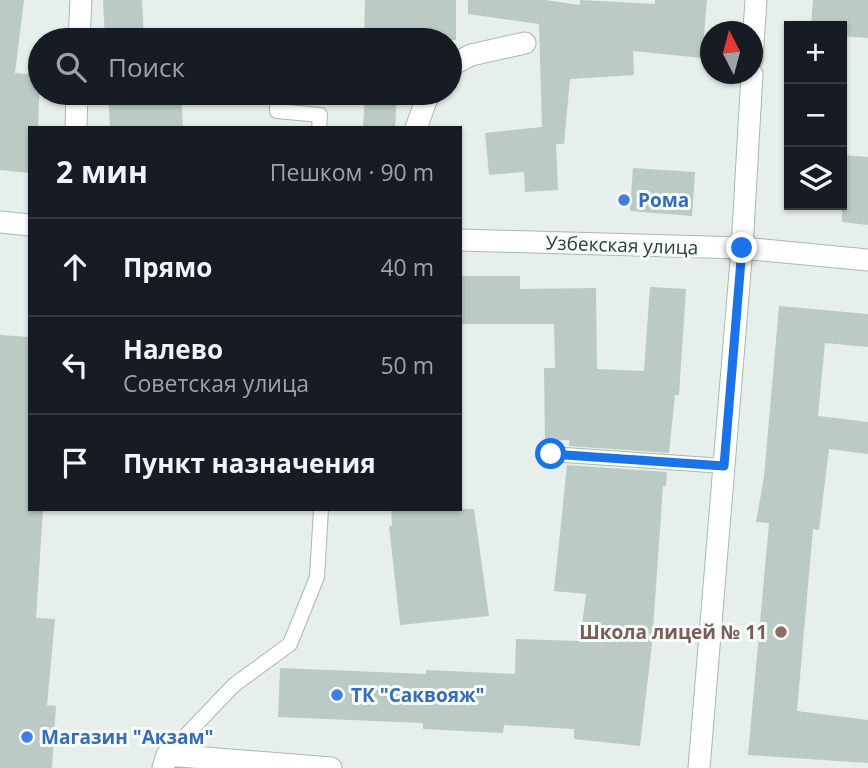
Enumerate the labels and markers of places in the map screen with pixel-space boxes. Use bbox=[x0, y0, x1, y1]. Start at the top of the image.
place label: Рома bbox=[638, 187, 689, 213]
marker: Рома bbox=[616, 192, 632, 208]
place label: Школа лицей № 11 bbox=[579, 619, 767, 645]
marker: Школа лицей № 11 bbox=[773, 624, 789, 640]
place label: ТК "Саквояж" bbox=[351, 682, 485, 708]
marker: ТК "Саквояж" bbox=[329, 687, 345, 703]
place label: Магазин "Акзам" bbox=[41, 724, 214, 750]
marker: Магазин "Акзам" bbox=[19, 729, 35, 745]

